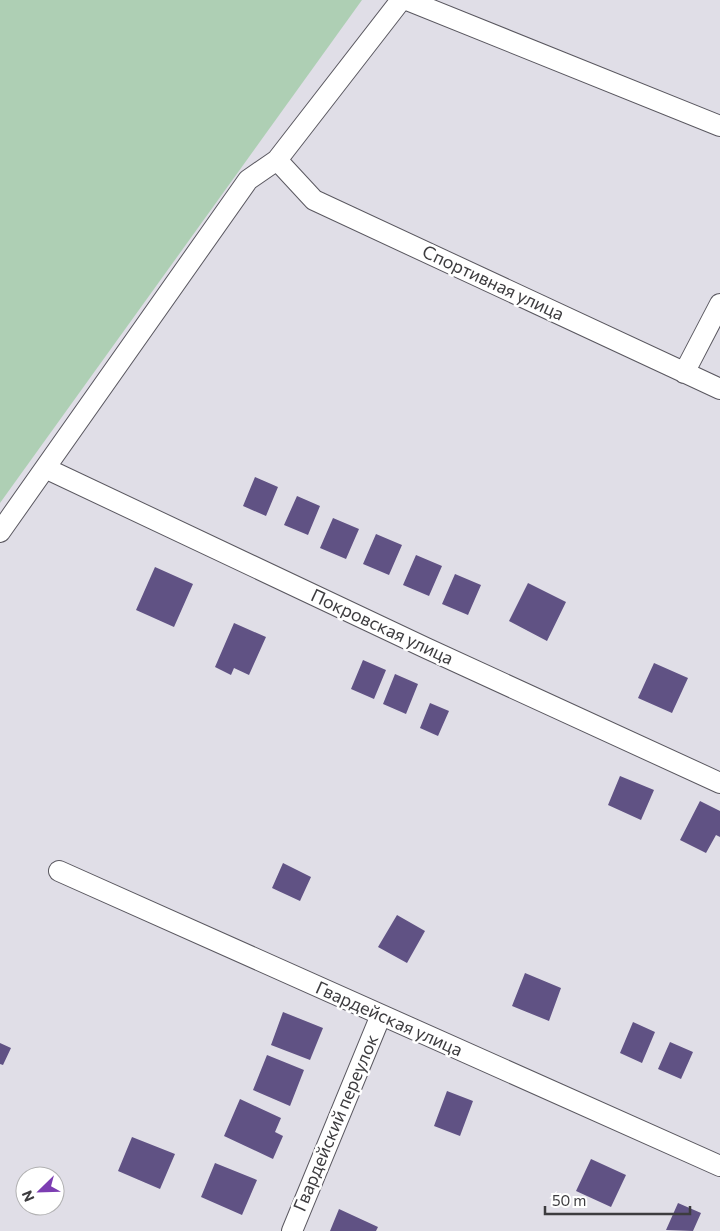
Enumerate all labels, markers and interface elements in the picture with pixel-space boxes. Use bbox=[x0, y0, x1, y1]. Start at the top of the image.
street label: Спортивная улица bbox=[419, 240, 568, 325]
street label: Покровская улица bbox=[308, 583, 457, 669]
street label: Гвардейская улица bbox=[313, 976, 466, 1060]
street label: Гвардейский переулок bbox=[288, 1030, 382, 1214]
north arrow bbox=[15, 1166, 65, 1216]
scale bar bbox=[545, 1184, 690, 1216]
text: N bbox=[18, 1188, 37, 1204]
text: 50 m bbox=[552, 1191, 586, 1209]

